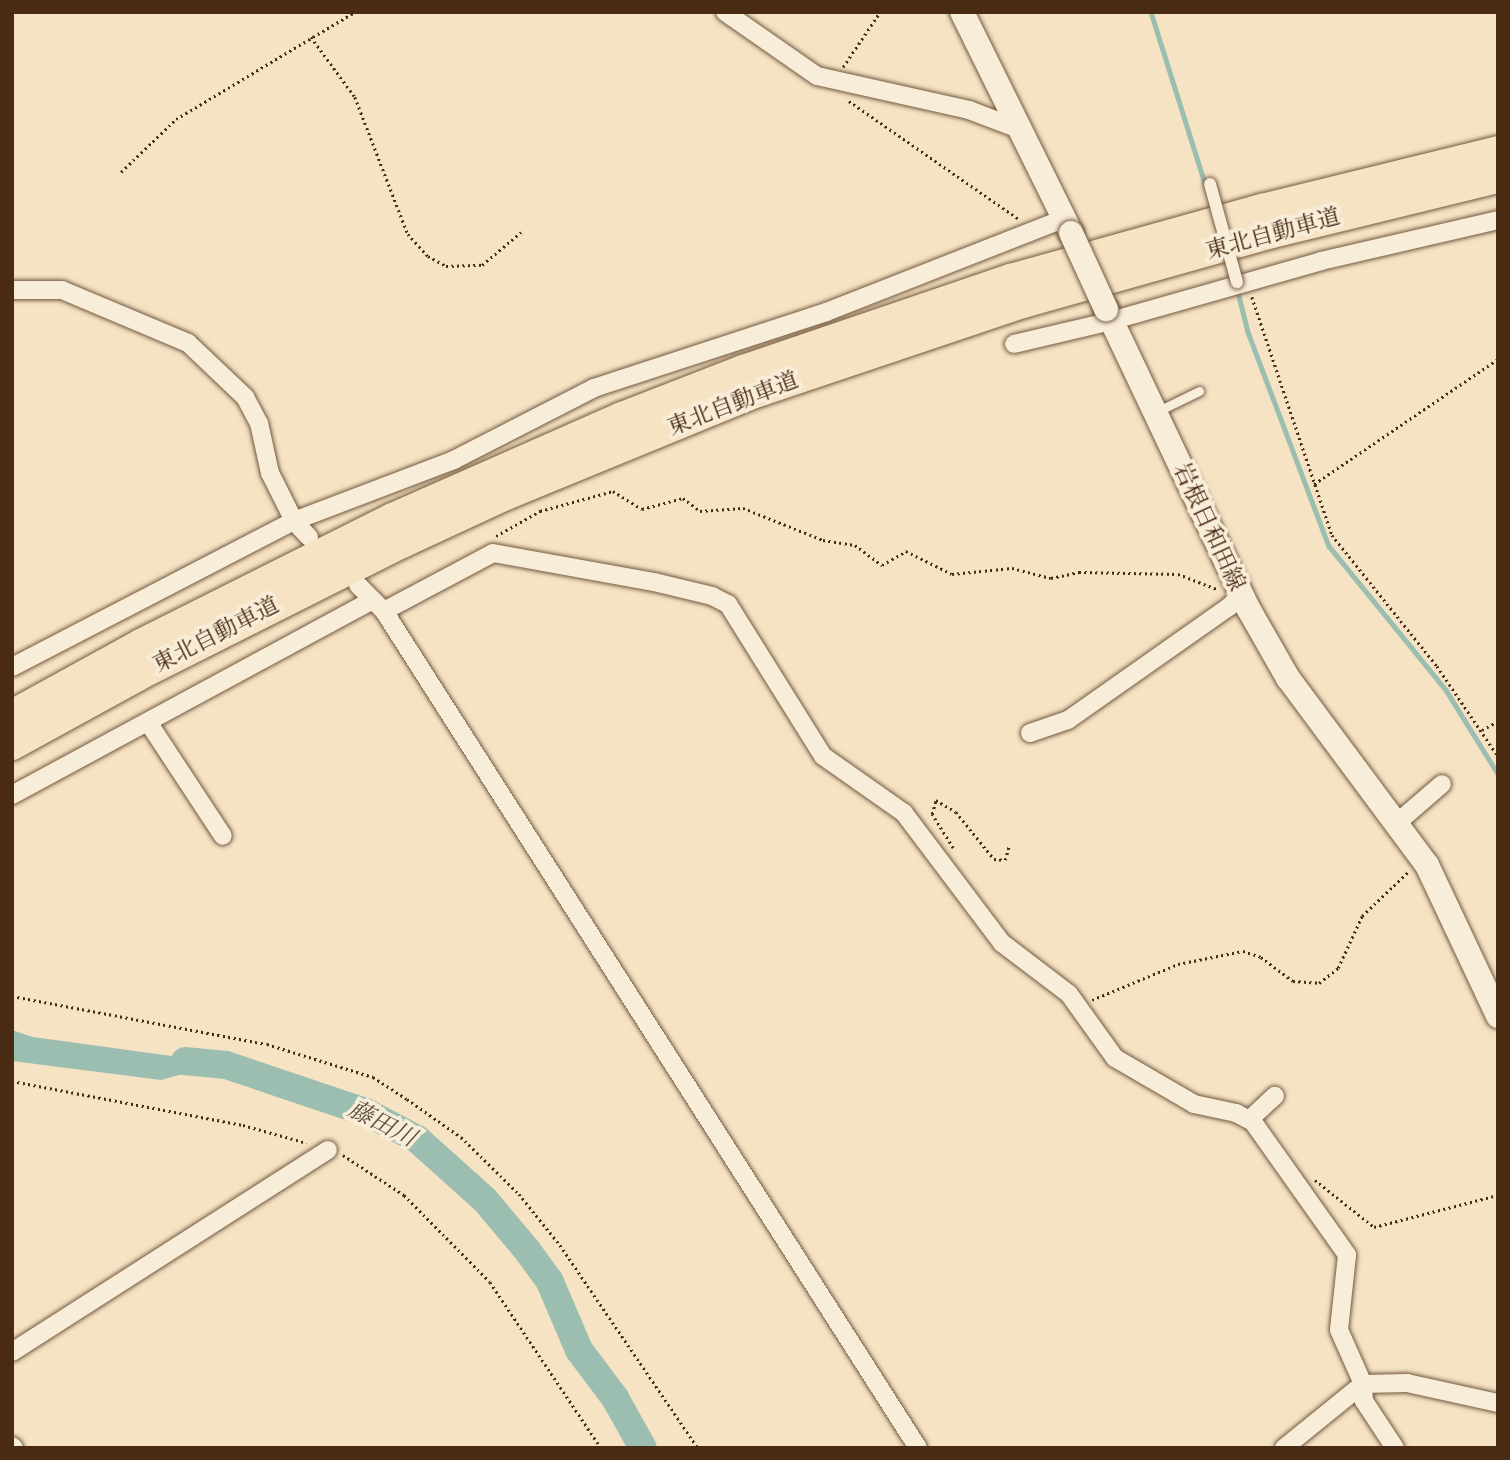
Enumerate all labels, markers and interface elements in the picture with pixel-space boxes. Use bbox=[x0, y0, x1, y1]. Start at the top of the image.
street label: 東北自動車道 bbox=[1203, 203, 1343, 265]
street label: 東北自動車道 bbox=[664, 366, 802, 442]
street label: 岩根日和田線 bbox=[1167, 459, 1251, 595]
street label: 東北自動車道 bbox=[148, 591, 284, 679]
water label: 藤田川 bbox=[343, 1095, 421, 1153]

